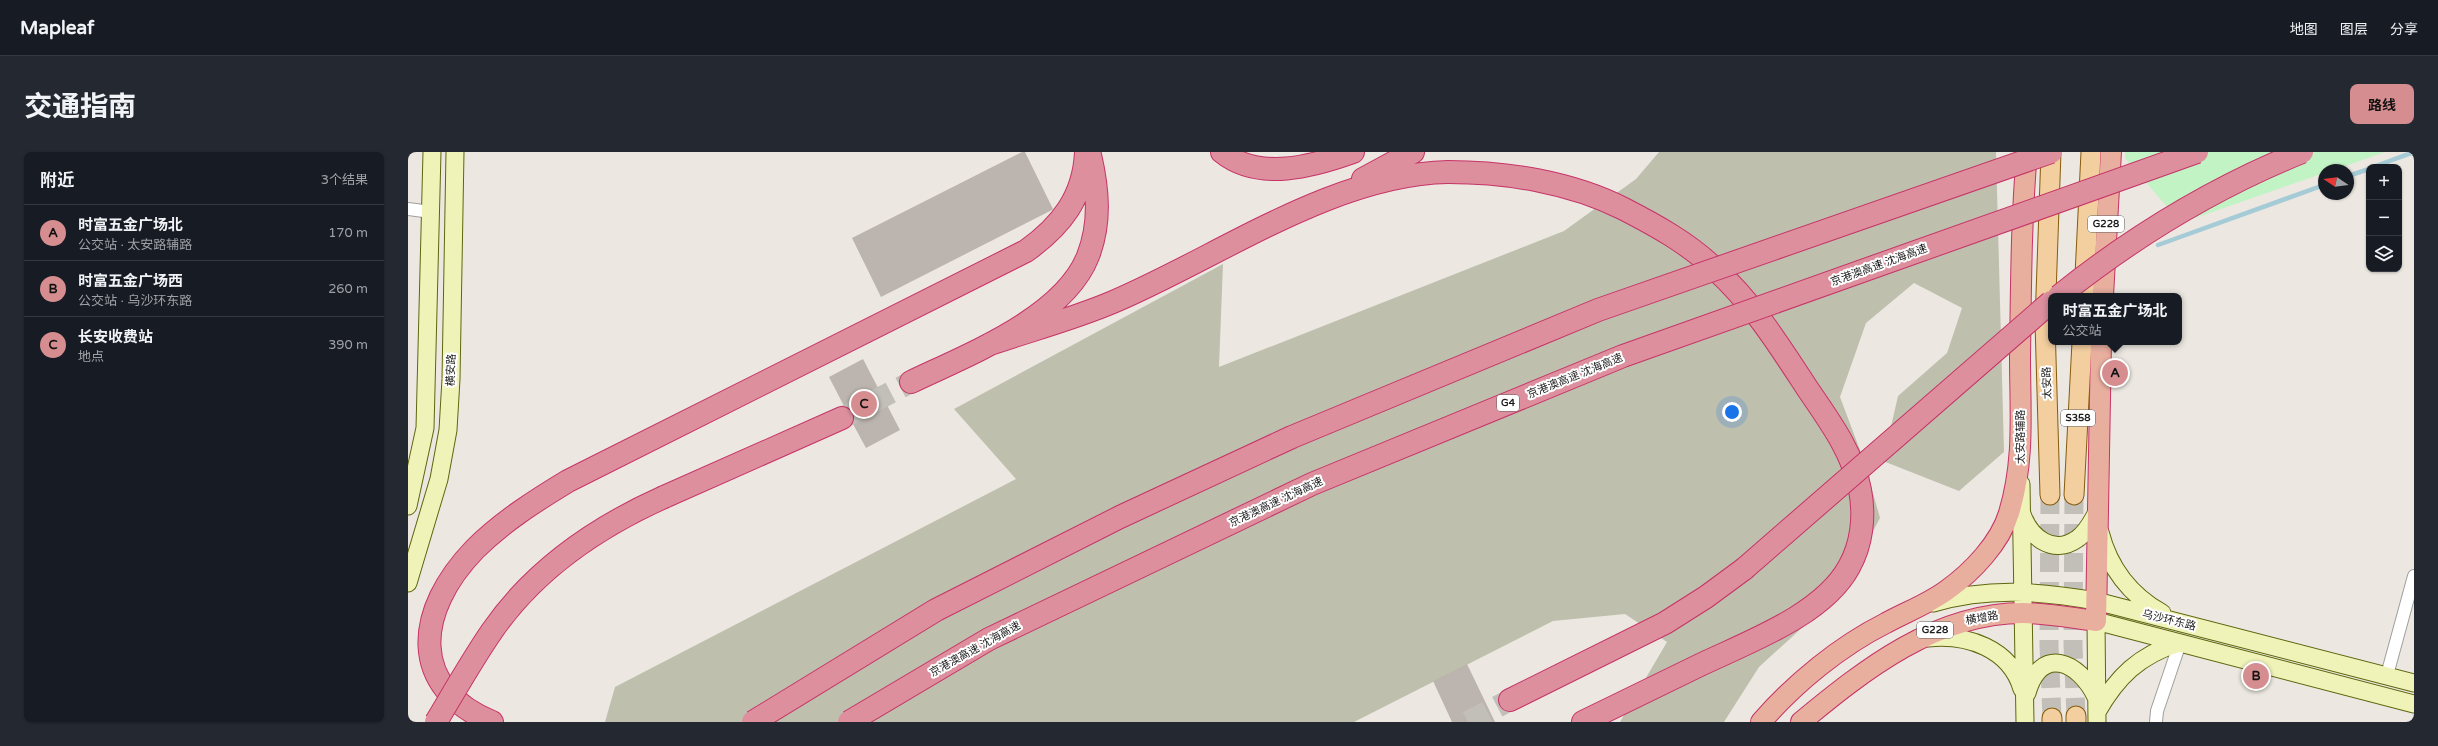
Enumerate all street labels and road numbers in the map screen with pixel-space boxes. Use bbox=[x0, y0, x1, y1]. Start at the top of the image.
road number: G228 bbox=[2088, 216, 2124, 232]
street label: 京港澳高速 沈海高速 bbox=[1829, 241, 1929, 289]
street label: 京港澳高速 沈海高速 bbox=[1525, 351, 1625, 401]
street label: 横安路 bbox=[444, 353, 458, 387]
street label: 太安路 bbox=[2040, 366, 2054, 400]
road number: G4 bbox=[1497, 395, 1519, 411]
street label: 太安路辅路 bbox=[2014, 410, 2027, 465]
road number: S358 bbox=[2061, 410, 2095, 426]
street label: 京港澳高速 沈海高速 bbox=[1227, 475, 1325, 529]
street label: 乌沙环东路 bbox=[2141, 607, 2197, 633]
street label: 横增路 bbox=[1965, 609, 1999, 627]
street label: 京港澳高速 沈海高速 bbox=[927, 619, 1023, 679]
road number: G228 bbox=[1917, 622, 1953, 638]

